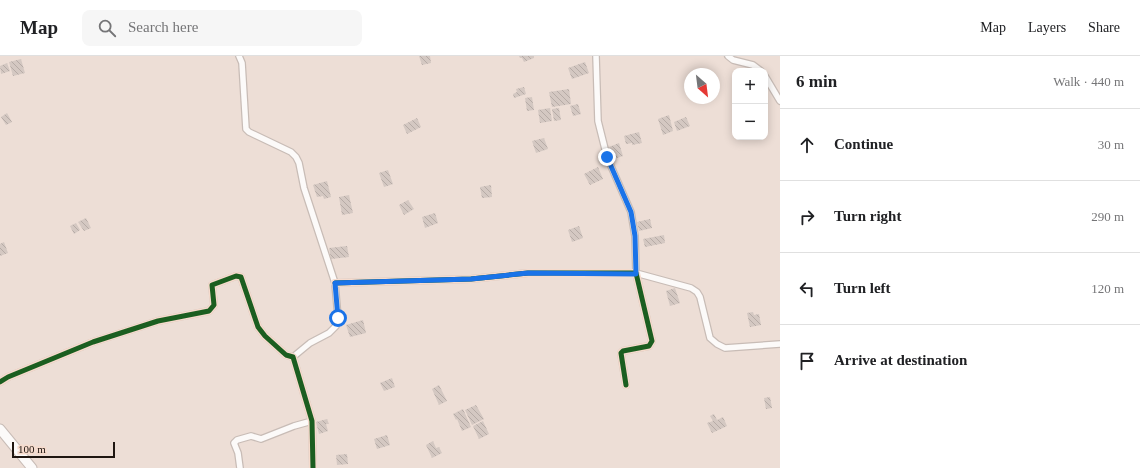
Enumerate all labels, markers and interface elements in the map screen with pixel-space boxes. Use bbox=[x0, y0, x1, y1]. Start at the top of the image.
search box bbox=[82, 10, 362, 46]
text: Map bbox=[20, 17, 58, 38]
icon: search bbox=[96, 17, 118, 39]
text: Search here bbox=[128, 19, 198, 35]
text: Map bbox=[980, 20, 1006, 35]
text: Layers bbox=[1028, 20, 1066, 35]
text: Share bbox=[1088, 20, 1120, 35]
north arrow bbox=[684, 68, 720, 104]
map controls bbox=[732, 68, 768, 140]
button: + bbox=[732, 68, 768, 104]
text: 6 min bbox=[796, 72, 837, 91]
text: Walk · 440 m bbox=[1053, 74, 1124, 89]
button: − bbox=[732, 104, 768, 140]
icon: ahead bbox=[796, 134, 818, 156]
text: Continue bbox=[834, 136, 893, 152]
text: 30 m bbox=[1098, 137, 1124, 152]
route end bbox=[598, 148, 616, 166]
icon: right bbox=[796, 206, 818, 228]
text: Turn right bbox=[834, 208, 901, 224]
text: 290 m bbox=[1091, 209, 1124, 224]
icon: left bbox=[796, 278, 818, 300]
text: Turn left bbox=[834, 280, 891, 296]
text: 120 m bbox=[1091, 281, 1124, 296]
route start bbox=[329, 309, 347, 327]
icon: arrive bbox=[796, 350, 818, 372]
text: Arrive at destination bbox=[834, 352, 967, 368]
scale bar bbox=[12, 440, 115, 459]
text: 100 m bbox=[18, 443, 46, 455]

